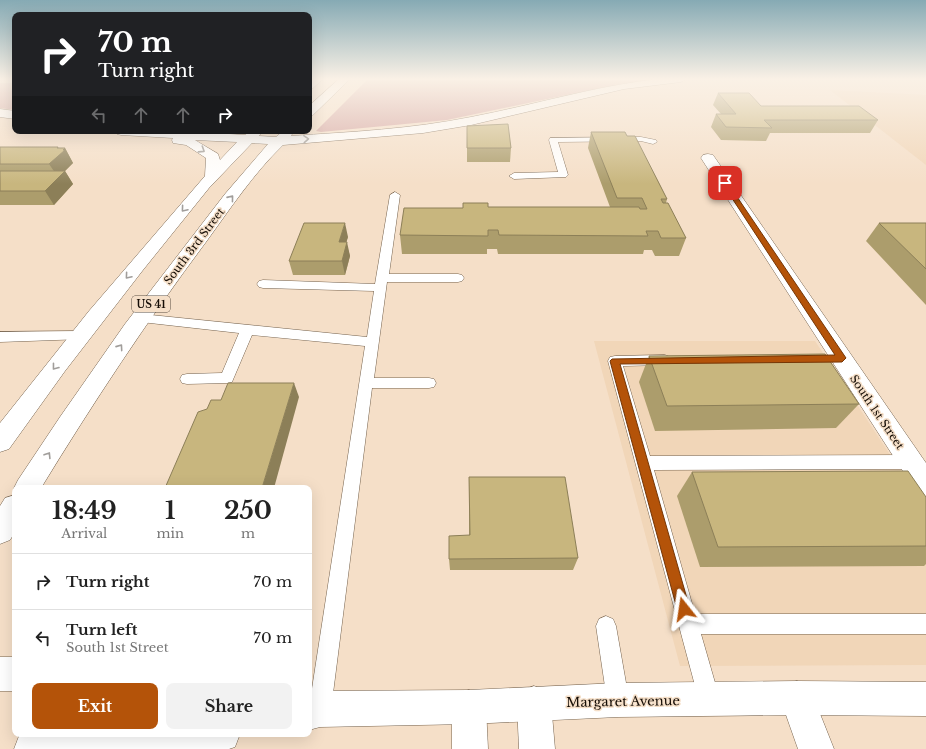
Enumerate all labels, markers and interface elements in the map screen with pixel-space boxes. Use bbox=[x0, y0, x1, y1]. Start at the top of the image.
text: 70 m bbox=[98, 25, 172, 60]
icon: right bbox=[32, 28, 84, 80]
text: Turn right bbox=[98, 60, 194, 82]
icon: left bbox=[88, 104, 110, 126]
icon: ahead bbox=[130, 104, 152, 126]
icon: ahead bbox=[172, 104, 194, 126]
icon: right bbox=[214, 104, 236, 126]
one-way arrow bbox=[303, 135, 309, 144]
one-way arrow bbox=[198, 145, 205, 153]
pin bbox=[708, 166, 742, 200]
icon: arrive bbox=[714, 172, 736, 194]
one-way arrow bbox=[226, 195, 233, 202]
street label: South 3rd Street bbox=[161, 204, 228, 287]
one-way arrow bbox=[182, 205, 189, 212]
one-way arrow bbox=[126, 271, 133, 278]
road number: US 41 bbox=[132, 296, 170, 312]
one-way arrow bbox=[115, 344, 123, 351]
one-way arrow bbox=[53, 362, 60, 370]
street label: South 1st Street bbox=[847, 372, 908, 453]
one-way arrow bbox=[43, 452, 50, 459]
text: 18:49 bbox=[52, 496, 117, 525]
text: 1 bbox=[165, 496, 176, 525]
text: 250 bbox=[224, 496, 272, 525]
text: Arrival bbox=[61, 525, 107, 542]
text: min bbox=[157, 525, 184, 542]
text: m bbox=[241, 525, 255, 542]
icon: right bbox=[32, 571, 54, 593]
text: Turn right bbox=[66, 572, 149, 591]
text: 70 m bbox=[253, 572, 292, 591]
position arrow bbox=[663, 588, 705, 630]
text: Turn left bbox=[66, 620, 137, 639]
icon: left bbox=[32, 627, 54, 649]
text: 70 m bbox=[253, 628, 292, 647]
text: South 1st Street bbox=[66, 639, 169, 656]
button: Exit bbox=[32, 683, 158, 729]
button: Share bbox=[166, 683, 292, 729]
street label: Margaret Avenue bbox=[566, 692, 680, 711]

